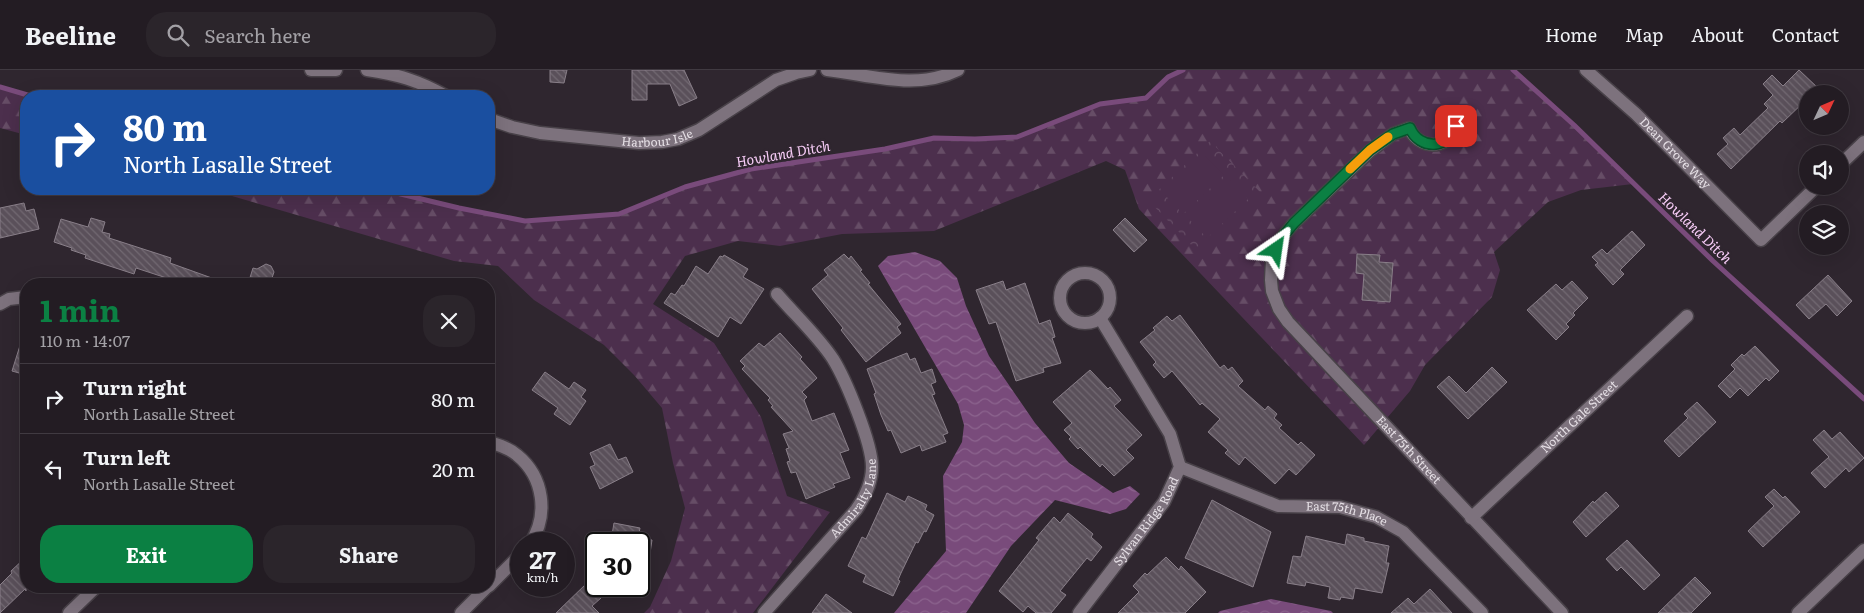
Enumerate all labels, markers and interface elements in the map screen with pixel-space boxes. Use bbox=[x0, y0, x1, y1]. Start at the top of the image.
search box bbox=[146, 12, 496, 57]
text: Beeline bbox=[25, 17, 116, 52]
icon: search bbox=[164, 21, 192, 49]
text: Search here bbox=[204, 21, 311, 49]
text: Home bbox=[1545, 21, 1597, 48]
text: Map bbox=[1625, 21, 1663, 48]
text: About bbox=[1691, 21, 1744, 48]
text: Contact bbox=[1772, 21, 1839, 48]
north arrow bbox=[1799, 85, 1849, 135]
map controls bbox=[1799, 85, 1849, 255]
text: 80 m bbox=[123, 100, 207, 152]
pin bbox=[1435, 105, 1477, 147]
icon: right bbox=[40, 110, 105, 175]
icon: arrive bbox=[1442, 112, 1470, 140]
street label: Dean Grove Way bbox=[1636, 113, 1716, 193]
street label: Harbour Isle bbox=[621, 124, 695, 151]
water label: Howland Ditch bbox=[734, 135, 832, 171]
button: sound bbox=[1799, 145, 1849, 195]
text: North Lasalle Street bbox=[123, 147, 332, 180]
water label: Howland Ditch bbox=[1654, 187, 1737, 268]
button: layers bbox=[1799, 205, 1849, 255]
position arrow bbox=[1249, 223, 1301, 275]
text: 1 min bbox=[40, 287, 120, 331]
button: close bbox=[423, 295, 475, 347]
text: 110 m · 14:07 bbox=[40, 328, 130, 352]
text: Turn right bbox=[83, 373, 187, 401]
street label: North Gale Street bbox=[1536, 375, 1621, 457]
icon: right bbox=[40, 385, 68, 413]
text: 80 m bbox=[431, 385, 475, 413]
text: North Lasalle Street bbox=[83, 401, 235, 425]
street label: East 75th Street bbox=[1373, 411, 1446, 488]
text: Turn left bbox=[83, 443, 170, 471]
icon: left bbox=[40, 455, 68, 483]
text: 20 m bbox=[432, 455, 475, 483]
street label: Admiralty Lane bbox=[825, 458, 880, 542]
text: North Lasalle Street bbox=[83, 471, 235, 495]
street label: Sylvan Ridge Road bbox=[1108, 473, 1183, 569]
street label: East 75th Place bbox=[1306, 496, 1391, 530]
button: Exit bbox=[40, 525, 253, 583]
button: Share bbox=[263, 525, 475, 583]
speed limit sign: 30 bbox=[585, 532, 650, 597]
text: 27 bbox=[529, 540, 556, 577]
text: km/h bbox=[527, 568, 558, 586]

